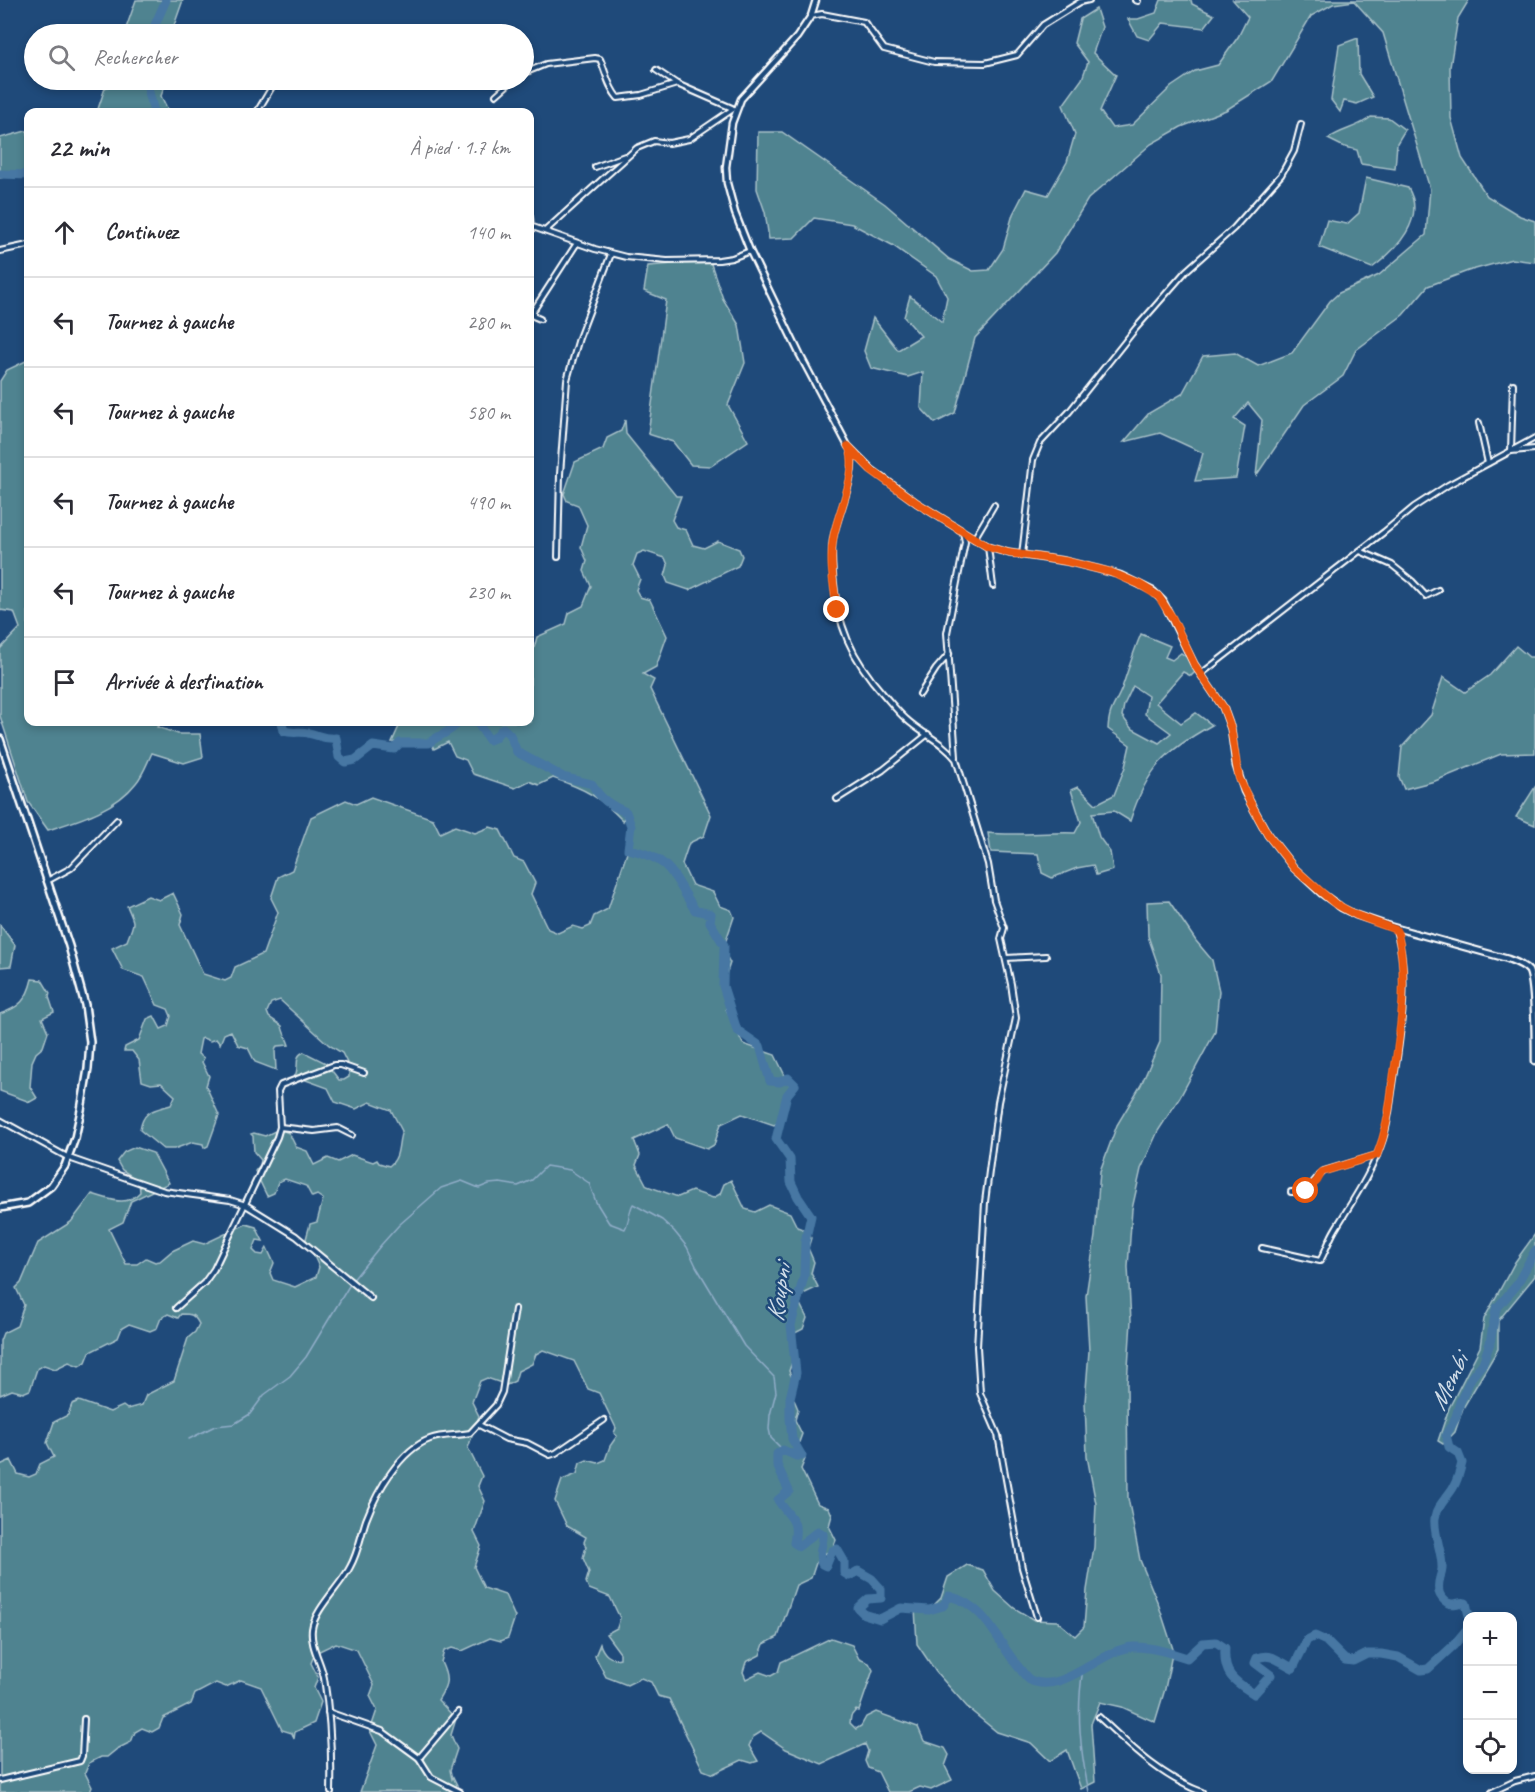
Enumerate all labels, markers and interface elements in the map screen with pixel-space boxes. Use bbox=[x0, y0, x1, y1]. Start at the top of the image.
search box bbox=[24, 24, 534, 90]
icon: search bbox=[45, 41, 78, 74]
text: Rechercher bbox=[93, 43, 177, 71]
text: 22 min bbox=[48, 131, 110, 164]
text: À pied · 1.7 km bbox=[410, 135, 510, 160]
icon: ahead bbox=[48, 216, 81, 249]
text: Continuez bbox=[105, 218, 178, 246]
text: 140 m bbox=[467, 220, 510, 245]
icon: left bbox=[48, 306, 81, 339]
text: Tournez à gauche bbox=[105, 308, 233, 336]
text: 280 m bbox=[467, 310, 510, 335]
icon: left bbox=[48, 396, 81, 429]
text: Tournez à gauche bbox=[105, 398, 233, 426]
text: 580 m bbox=[467, 400, 510, 425]
icon: left bbox=[48, 486, 81, 519]
text: Tournez à gauche bbox=[105, 488, 233, 516]
text: 490 m bbox=[467, 490, 510, 515]
icon: left bbox=[48, 576, 81, 609]
text: Tournez à gauche bbox=[105, 578, 233, 606]
text: 230 m bbox=[467, 580, 510, 605]
route end bbox=[823, 596, 849, 622]
icon: arrive bbox=[48, 666, 81, 699]
text: Arrivée à destination bbox=[105, 668, 263, 696]
route start bbox=[1292, 1177, 1318, 1203]
water label: Koupni bbox=[758, 1257, 800, 1324]
water label: Membi bbox=[1421, 1343, 1479, 1415]
map controls bbox=[1463, 1612, 1517, 1774]
button: + bbox=[1463, 1612, 1517, 1666]
button: − bbox=[1463, 1666, 1517, 1720]
button: locate bbox=[1463, 1720, 1517, 1774]

